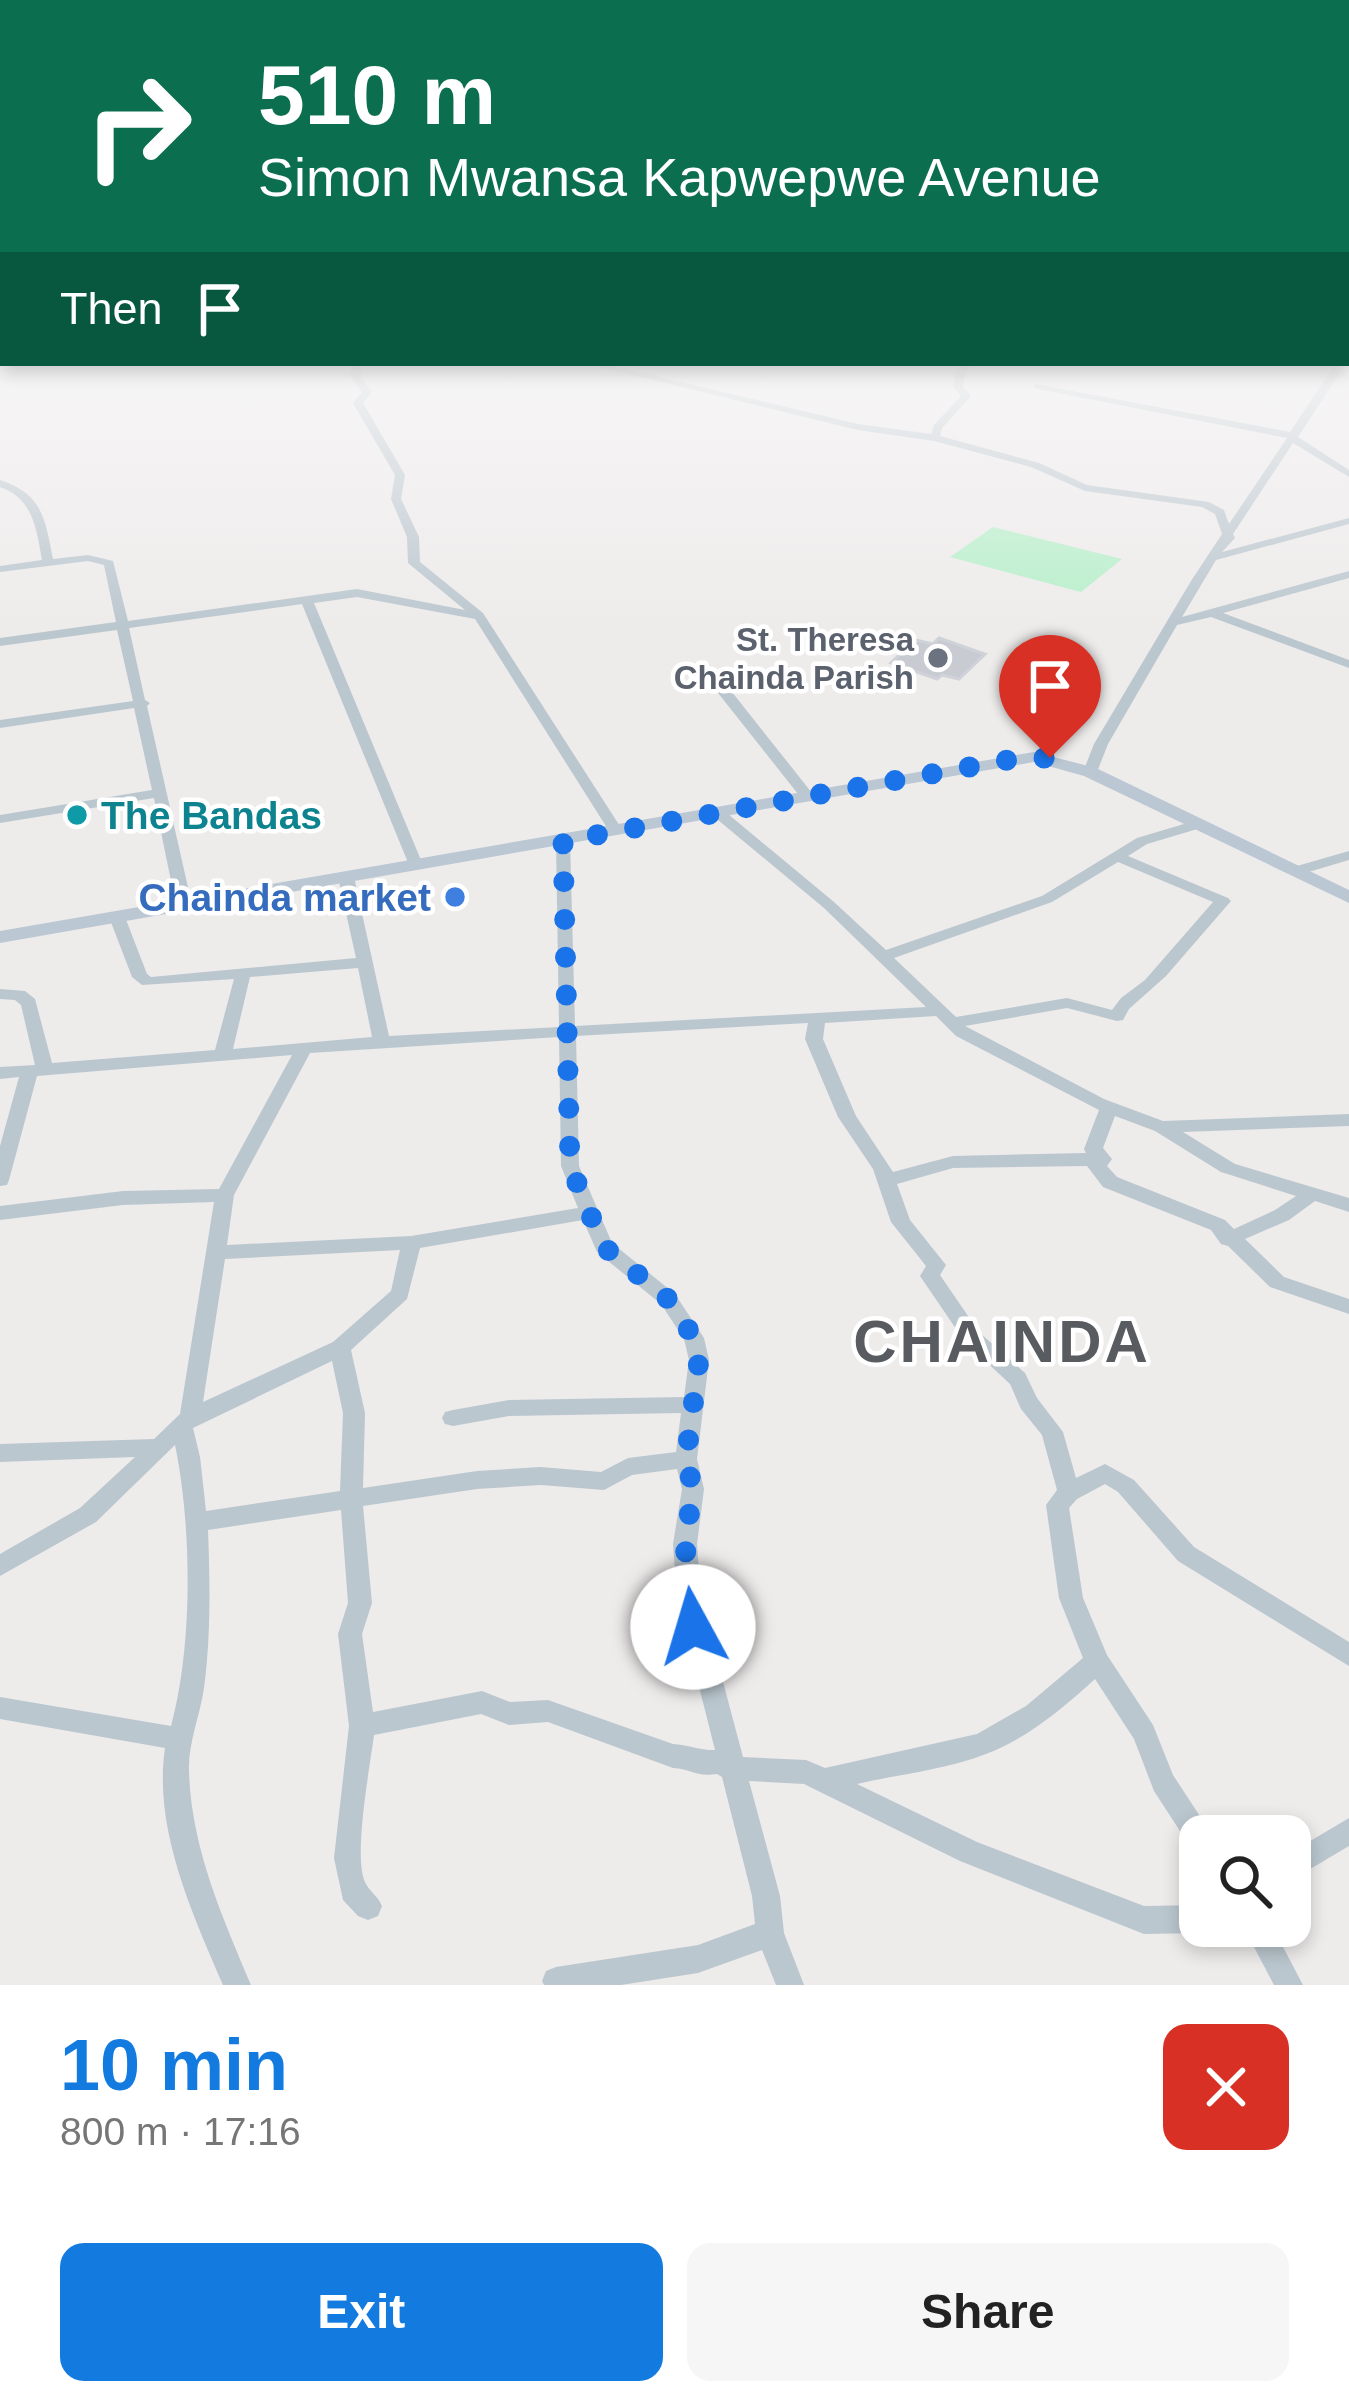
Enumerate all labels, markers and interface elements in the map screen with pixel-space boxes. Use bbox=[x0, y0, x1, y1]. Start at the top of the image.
icon: right bbox=[60, 48, 216, 204]
text: 510 m bbox=[258, 48, 496, 142]
text: Simon Mwansa Kapwepwe Avenue bbox=[258, 147, 1101, 207]
icon: arrive bbox=[187, 276, 253, 342]
text: Then bbox=[60, 283, 163, 334]
place label: St. Theresa Chainda Parish bbox=[674, 621, 915, 696]
pin bbox=[999, 635, 1101, 758]
marker: St. Theresa Chainda Parish bbox=[925, 645, 951, 671]
icon: arrive bbox=[1017, 653, 1083, 719]
place label: The Bandas bbox=[101, 794, 322, 837]
marker: The Bandas bbox=[64, 802, 90, 828]
place label: Chainda market bbox=[138, 876, 431, 919]
marker: Chainda market bbox=[442, 884, 468, 910]
district label: CHAINDA bbox=[853, 1308, 1151, 1375]
position arrow bbox=[630, 1564, 756, 1690]
map controls bbox=[1179, 1815, 1311, 1947]
button: search bbox=[1179, 1815, 1311, 1947]
button: close bbox=[1163, 2024, 1289, 2150]
text: 10 min bbox=[60, 2025, 288, 2105]
text: 800 m · 17:16 bbox=[60, 2110, 301, 2153]
button: Exit bbox=[60, 2243, 663, 2381]
button: Share bbox=[687, 2243, 1289, 2381]

